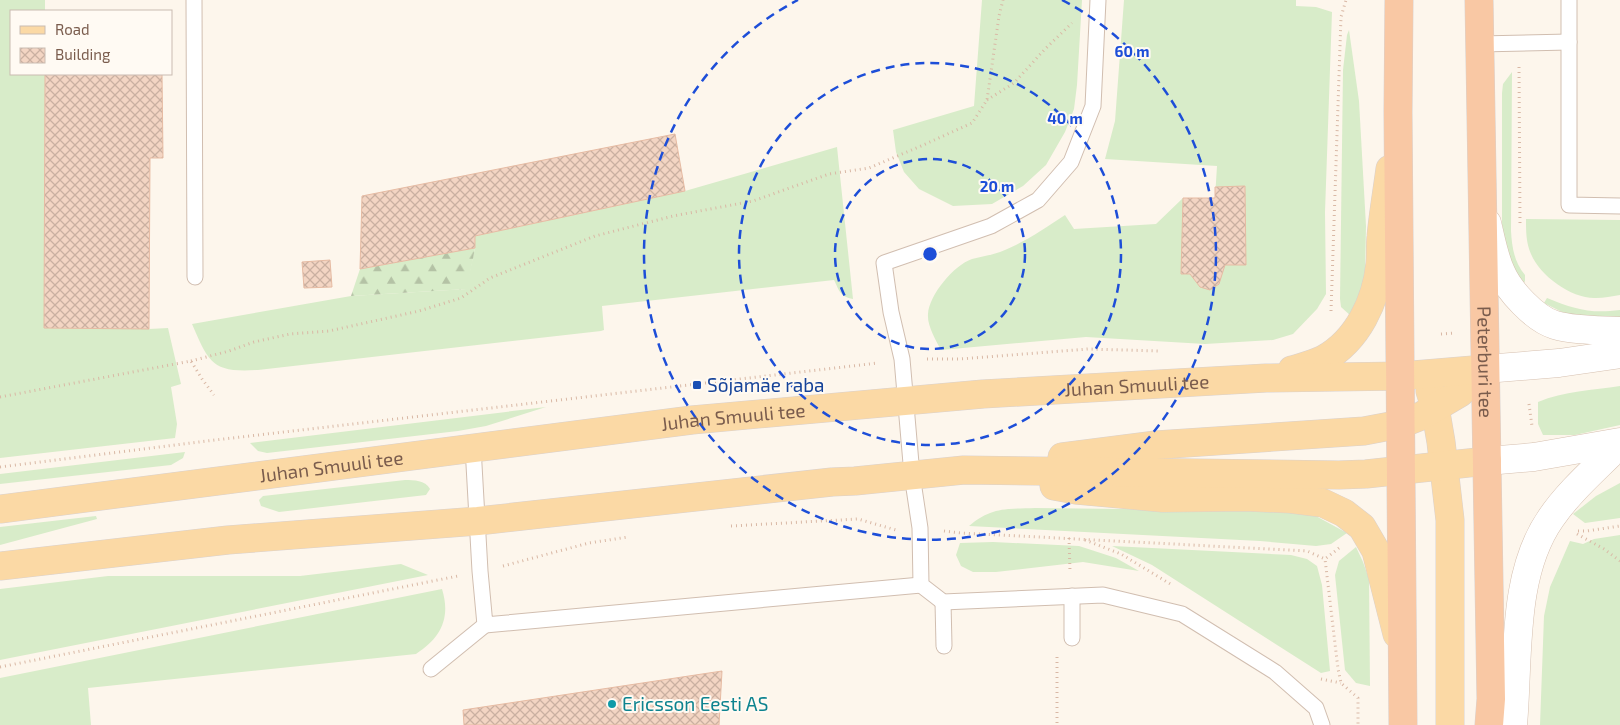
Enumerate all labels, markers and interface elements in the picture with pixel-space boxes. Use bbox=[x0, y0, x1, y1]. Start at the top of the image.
legend bbox=[10, 10, 172, 75]
text: Road bbox=[55, 20, 90, 38]
text: 60 m bbox=[1115, 42, 1149, 60]
text: Building bbox=[55, 45, 111, 63]
text: 40 m bbox=[1047, 109, 1083, 127]
text: 20 m bbox=[980, 177, 1014, 195]
centre of rings bbox=[921, 245, 939, 263]
street label: Peterburi tee bbox=[1473, 306, 1498, 418]
street label: Juhan Smuuli tee bbox=[1064, 369, 1210, 400]
place label: Sõjamäe raba bbox=[707, 373, 824, 396]
marker: Sõjamäe raba bbox=[691, 379, 703, 391]
street label: Juhan Smuuli tee bbox=[660, 398, 806, 435]
street label: Juhan Smuuli tee bbox=[258, 445, 405, 487]
place label: Ericsson Eesti AS bbox=[622, 692, 768, 715]
marker: Ericsson Eesti AS bbox=[606, 698, 618, 710]

